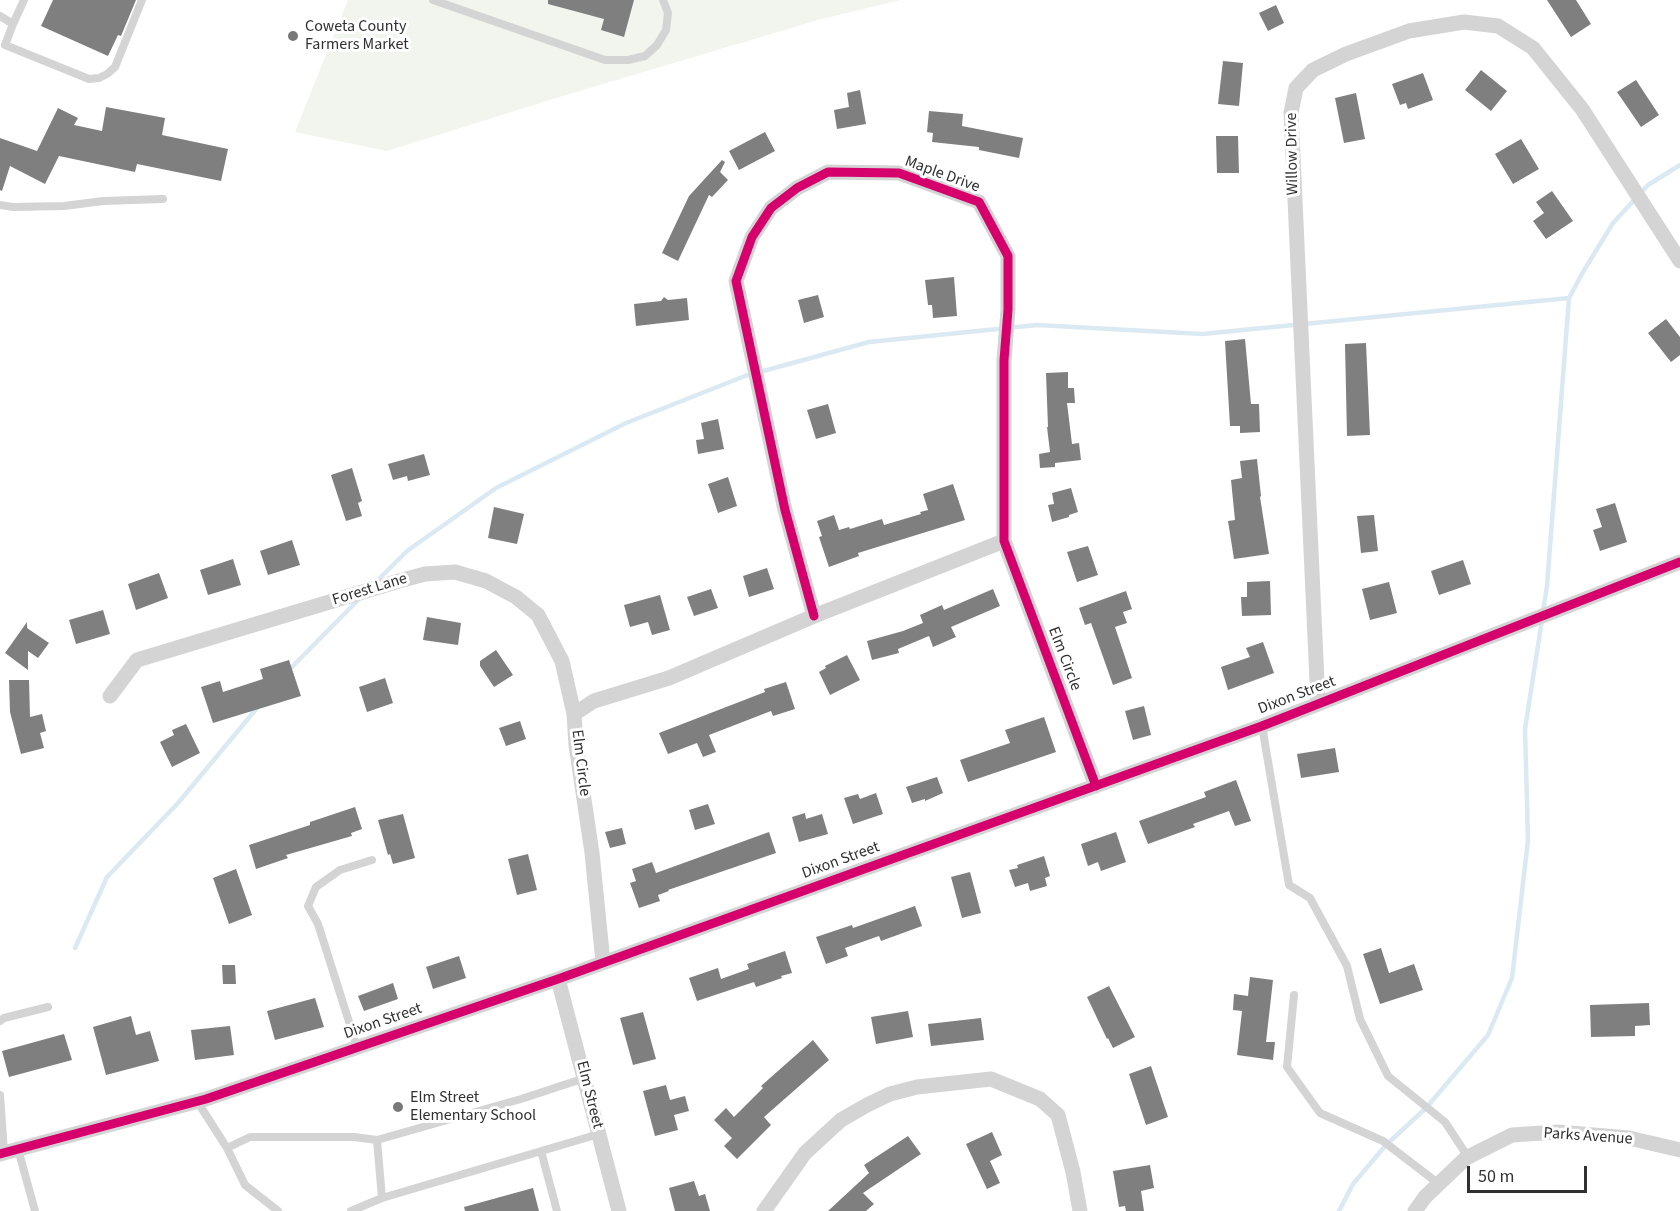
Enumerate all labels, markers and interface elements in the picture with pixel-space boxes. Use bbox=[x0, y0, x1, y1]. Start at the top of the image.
place label: Coweta County Farmers Market bbox=[305, 17, 409, 55]
marker: Coweta County Farmers Market bbox=[286, 29, 300, 43]
street label: Willow Drive bbox=[1283, 113, 1303, 195]
street label: Maple Drive bbox=[902, 153, 982, 197]
street label: Forest Lane bbox=[330, 570, 410, 610]
street label: Elm Circle bbox=[1043, 624, 1085, 694]
street label: Dixon Street bbox=[1256, 672, 1338, 720]
street label: Elm Circle bbox=[566, 729, 594, 797]
street label: Dixon Street bbox=[799, 838, 883, 884]
street label: Dixon Street bbox=[341, 1000, 425, 1044]
street label: Elm Street bbox=[571, 1059, 607, 1131]
place label: Elm Street Elementary School bbox=[410, 1088, 536, 1126]
marker: Elm Street Elementary School bbox=[391, 1100, 405, 1114]
street label: Parks Avenue bbox=[1543, 1124, 1633, 1150]
scale bar bbox=[1470, 1154, 1590, 1192]
text: 50 m bbox=[1478, 1164, 1514, 1189]

